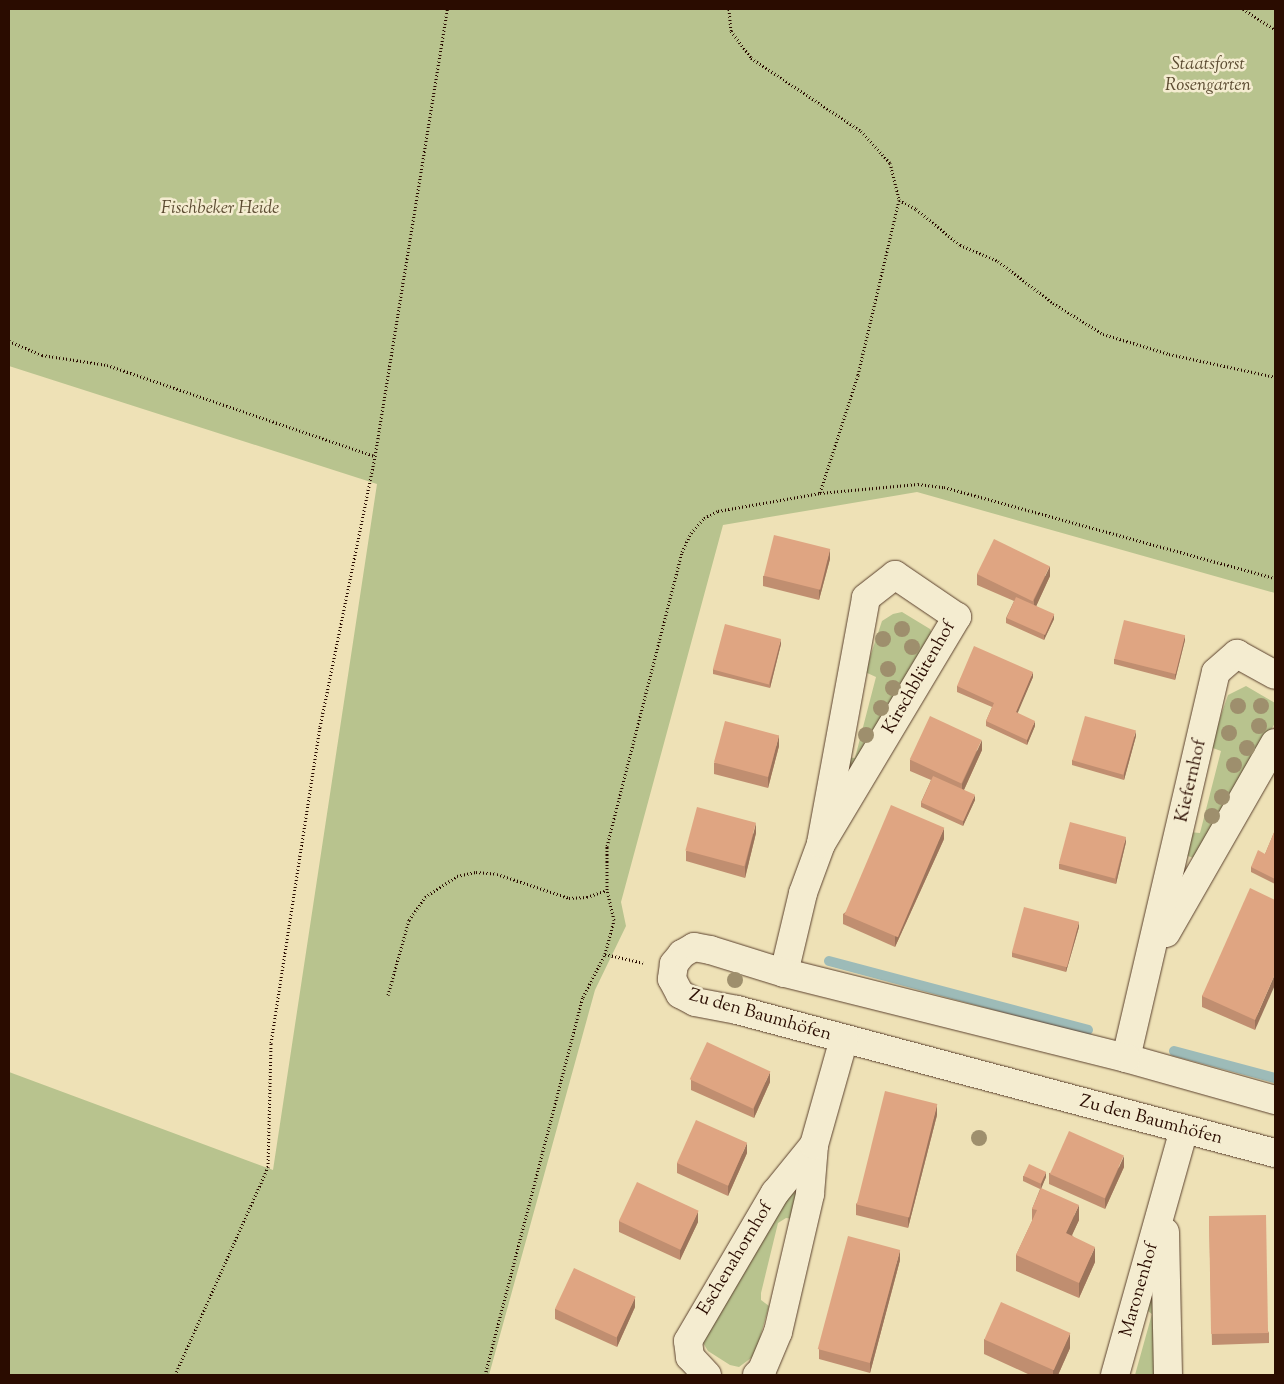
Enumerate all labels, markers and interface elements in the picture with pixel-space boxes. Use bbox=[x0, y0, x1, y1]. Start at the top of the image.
park label: Staatsforst Rosengarten bbox=[1165, 55, 1251, 98]
park label: Fischbeker Heide bbox=[161, 198, 279, 220]
street label: Kirschblütenhof bbox=[879, 618, 961, 738]
street label: Kiefernhof bbox=[1172, 737, 1212, 825]
street label: Zu den Baumhöfen bbox=[686, 985, 834, 1047]
street label: Zu den Baumhöfen bbox=[1077, 1092, 1225, 1150]
street label: Eschenahornhof bbox=[694, 1199, 778, 1319]
street label: Maronenhof bbox=[1116, 1240, 1164, 1340]

